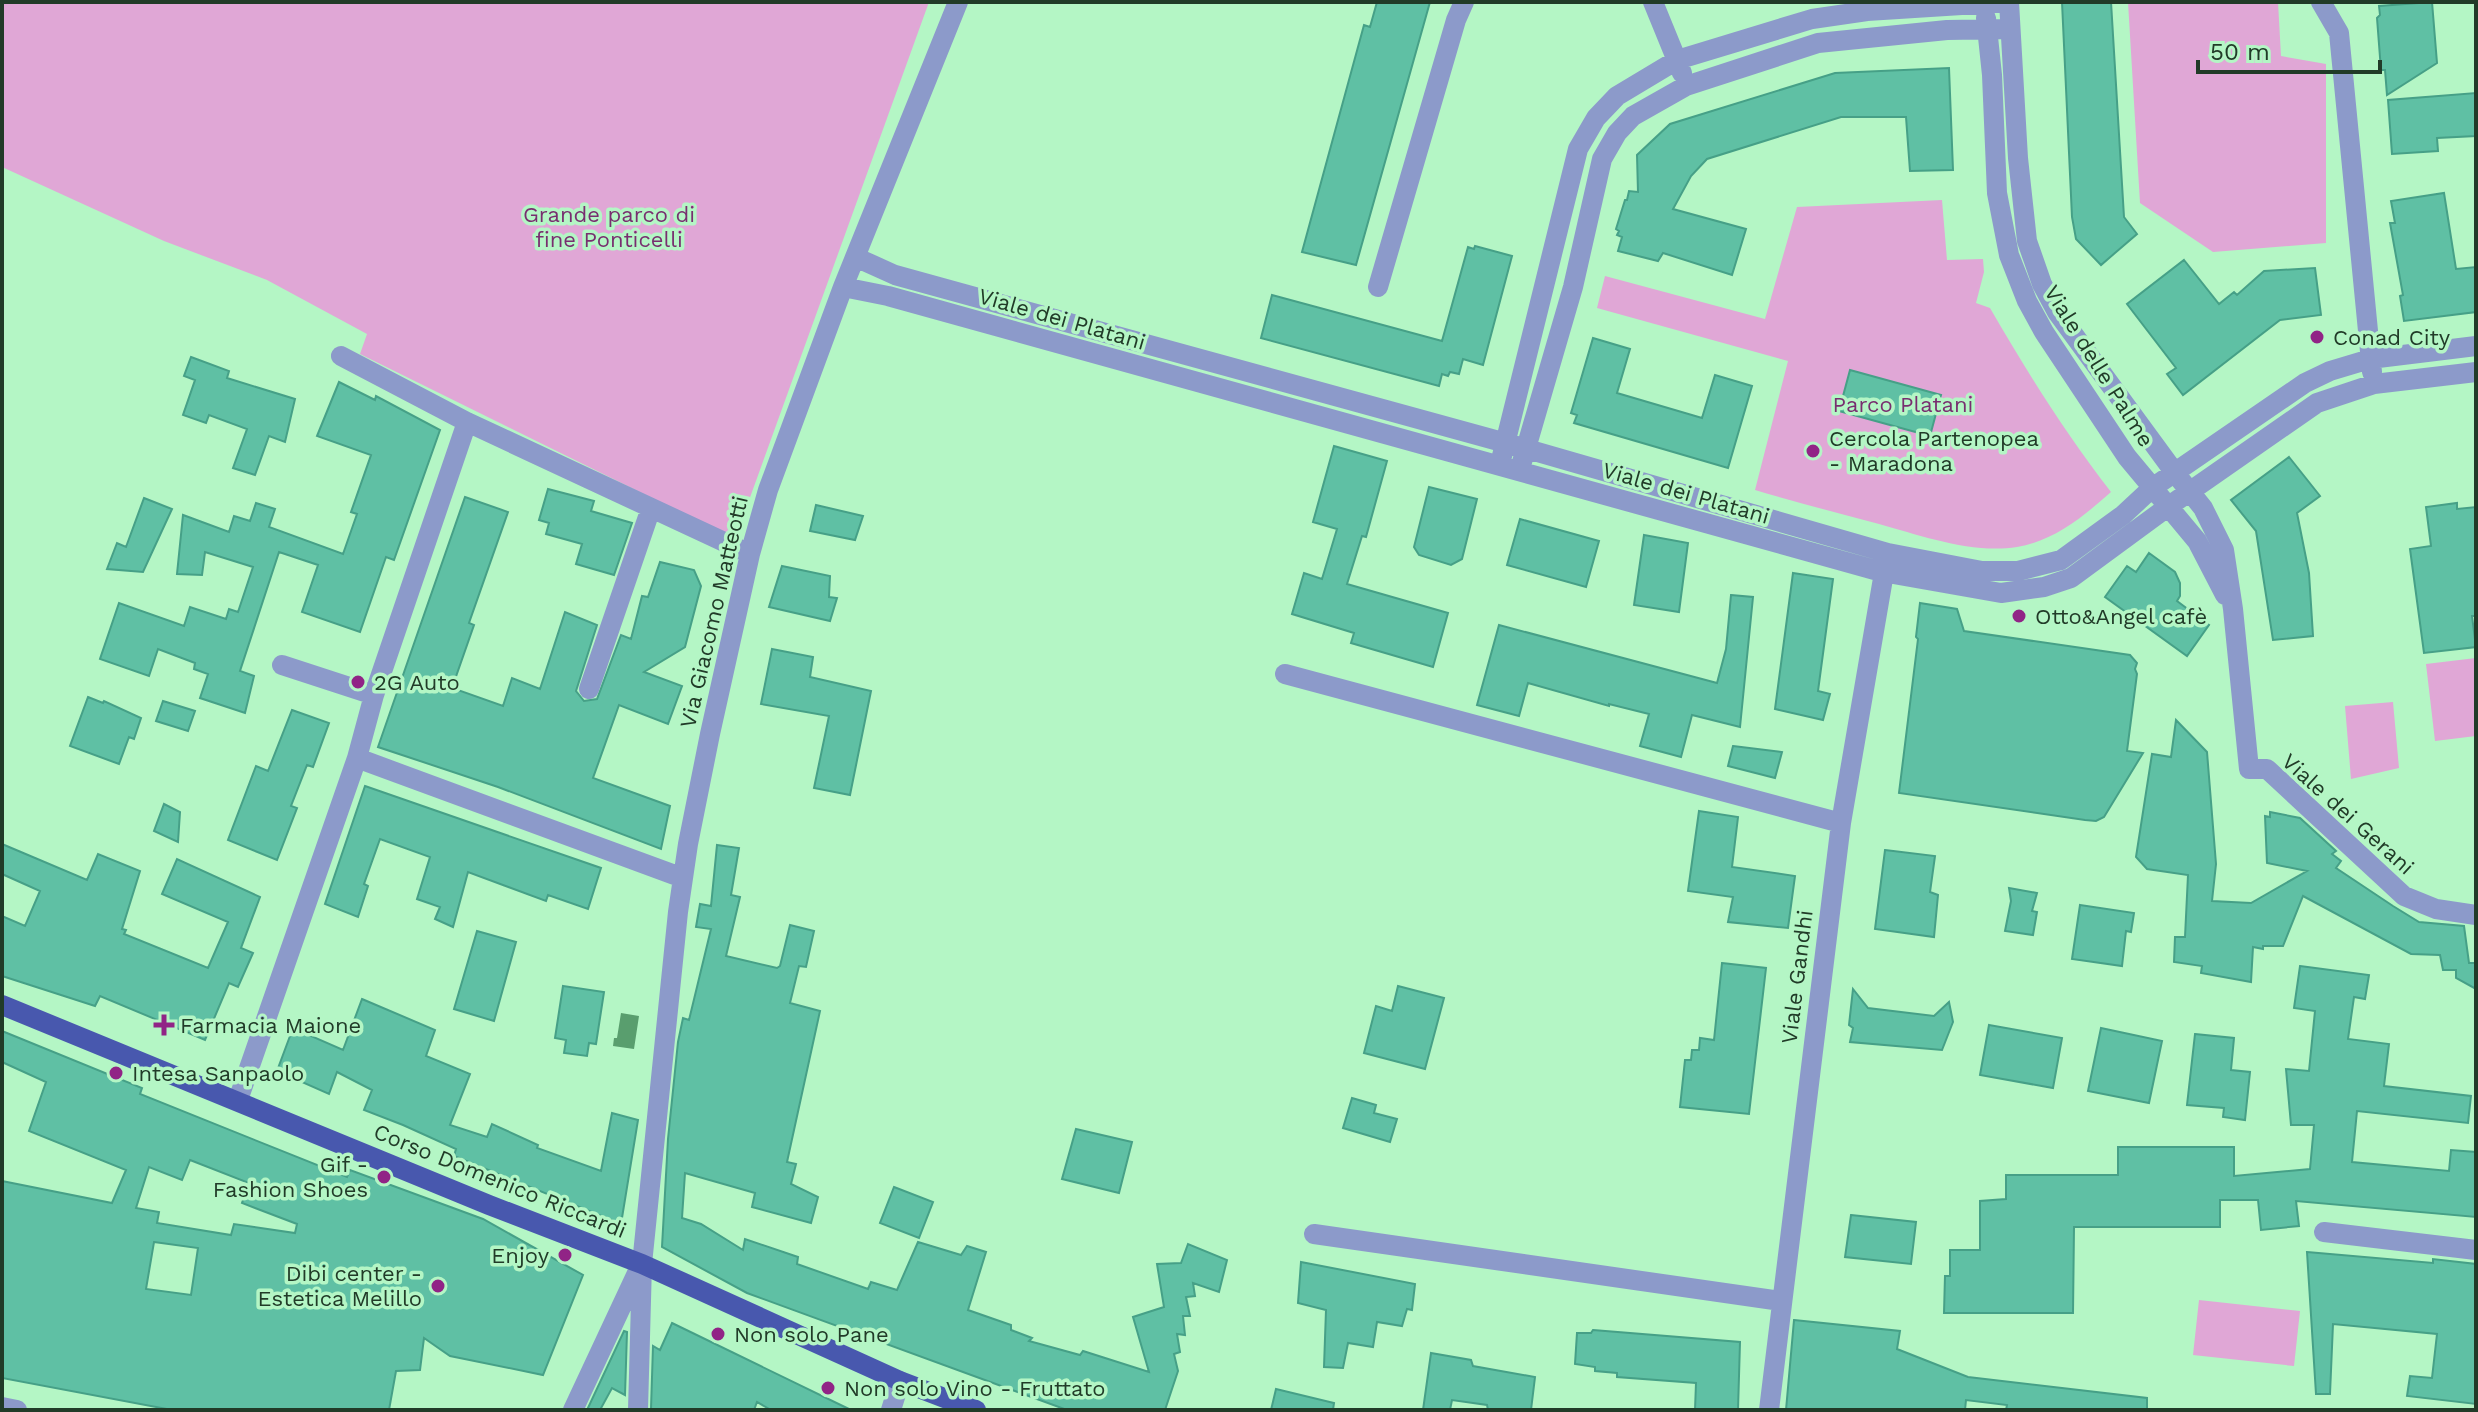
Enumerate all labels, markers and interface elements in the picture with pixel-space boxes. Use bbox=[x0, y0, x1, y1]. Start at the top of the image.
scale bar bbox=[2198, 24, 2380, 74]
text: 50 m bbox=[2210, 38, 2270, 66]
park label: Grande parco di fine Ponticelli bbox=[523, 202, 695, 252]
street label: Viale delle Palme bbox=[2039, 281, 2159, 451]
street label: Viale dei Platani bbox=[976, 283, 1148, 355]
place label: Conad City bbox=[2333, 325, 2451, 350]
marker: Conad City bbox=[2308, 328, 2326, 346]
park label: Parco Platani bbox=[1833, 392, 1973, 417]
place label: Cercola Partenopea - Maradona bbox=[1829, 426, 2039, 476]
marker: Cercola Partenopea - Maradona bbox=[1804, 442, 1822, 460]
street label: Viale dei Platani bbox=[1600, 457, 1772, 529]
street label: Via Giacomo Matteotti bbox=[675, 494, 753, 730]
place label: Otto&Angel cafè bbox=[2035, 604, 2207, 629]
marker: Otto&Angel cafè bbox=[2010, 607, 2028, 625]
place label: 2G Auto bbox=[374, 670, 460, 695]
marker: 2G Auto bbox=[349, 673, 367, 691]
street label: Viale dei Gerani bbox=[2277, 748, 2419, 880]
street label: Viale Gandhi bbox=[1776, 909, 1818, 1045]
place label: Farmacia Maione bbox=[180, 1013, 361, 1038]
marker: Farmacia Maione bbox=[155, 1016, 173, 1034]
place label: Intesa Sanpaolo bbox=[132, 1061, 304, 1086]
marker: Intesa Sanpaolo bbox=[107, 1064, 125, 1082]
street label: Corso Domenico Riccardi bbox=[370, 1119, 630, 1243]
place label: Gif - Fashion Shoes bbox=[213, 1152, 368, 1202]
marker: Gif - Fashion Shoes bbox=[375, 1168, 393, 1186]
place label: Enjoy bbox=[491, 1243, 550, 1268]
marker: Enjoy bbox=[556, 1246, 574, 1264]
place label: Dibi center - Estetica Melillo bbox=[257, 1261, 422, 1311]
marker: Dibi center - Estetica Melillo bbox=[429, 1277, 447, 1295]
place label: Non solo Pane bbox=[734, 1322, 889, 1347]
marker: Non solo Pane bbox=[709, 1325, 727, 1343]
place label: Non solo Vino - Fruttato bbox=[844, 1376, 1105, 1401]
marker: Non solo Vino - Fruttato bbox=[819, 1379, 837, 1397]

